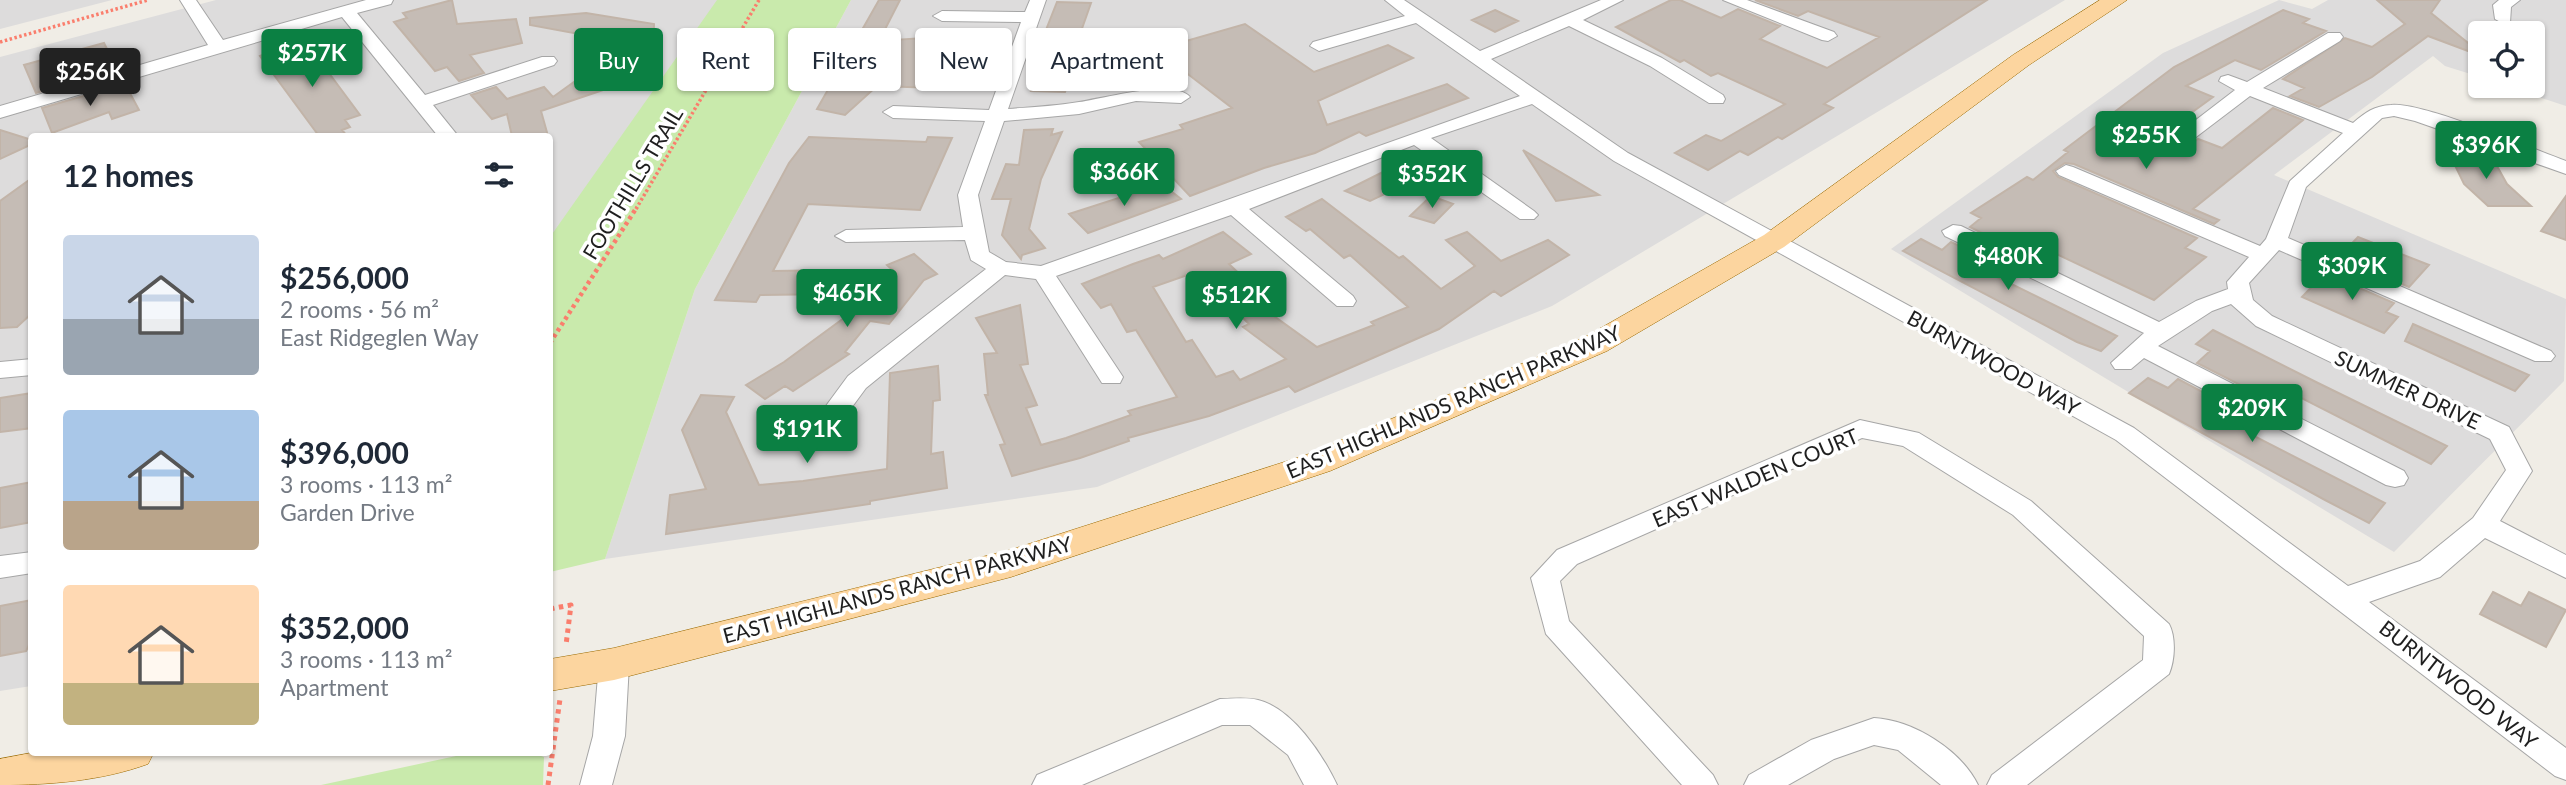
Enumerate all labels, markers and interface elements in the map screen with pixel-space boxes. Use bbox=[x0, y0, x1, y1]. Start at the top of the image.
map controls bbox=[2468, 21, 2545, 98]
button: locate bbox=[2468, 21, 2545, 98]
chip: Buy bbox=[574, 28, 663, 91]
chip: Rent bbox=[677, 28, 774, 91]
chip: Filters bbox=[788, 28, 901, 91]
chip: New bbox=[915, 28, 1012, 91]
chip: Apartment bbox=[1026, 28, 1188, 91]
pin: $257K bbox=[263, 29, 361, 89]
text: $257K bbox=[277, 38, 347, 66]
pin: $256K bbox=[41, 48, 139, 108]
text: $256K bbox=[55, 57, 125, 85]
street label: FOOTHILLS TRAIL bbox=[577, 102, 687, 264]
pin: $255K bbox=[2097, 111, 2195, 171]
text: $255K bbox=[2111, 120, 2181, 148]
pin: $396K bbox=[2437, 122, 2535, 181]
text: $396K bbox=[2451, 130, 2521, 158]
pin: $366K bbox=[1075, 148, 1173, 208]
pin: $352K bbox=[1383, 150, 1481, 210]
icon: filters bbox=[480, 156, 518, 194]
text: 12 homes bbox=[63, 157, 194, 193]
text: $366K bbox=[1089, 157, 1159, 185]
text: $352K bbox=[1397, 159, 1467, 187]
pin: $480K bbox=[1959, 232, 2057, 292]
text: $480K bbox=[1973, 241, 2043, 269]
pin: $309K bbox=[2303, 243, 2401, 302]
text: $309K bbox=[2317, 251, 2387, 279]
text: $256,000 bbox=[280, 259, 409, 295]
icon: home bbox=[119, 263, 203, 347]
pin: $465K bbox=[798, 270, 896, 329]
pin: $512K bbox=[1187, 272, 1285, 331]
text: $465K bbox=[812, 278, 882, 306]
text: $512K bbox=[1201, 280, 1271, 308]
text: 2 rooms · 56 m² bbox=[280, 295, 439, 323]
street label: BURNTWOOD WAY bbox=[1903, 304, 2085, 420]
street label: EAST HIGHLANDS RANCH PARKWAY bbox=[1282, 319, 1625, 483]
text: East Ridgeglen Way bbox=[280, 323, 479, 351]
street label: SUMMER DRIVE bbox=[2331, 344, 2485, 434]
pin: $209K bbox=[2203, 384, 2301, 444]
text: $209K bbox=[2217, 393, 2287, 421]
pin: $191K bbox=[758, 406, 856, 465]
text: $191K bbox=[772, 414, 842, 442]
street label: EAST WALDEN COURT bbox=[1648, 422, 1862, 532]
text: $396,000 bbox=[280, 434, 409, 470]
icon: home bbox=[119, 438, 203, 522]
text: 3 rooms · 113 m² bbox=[280, 470, 452, 498]
text: Garden Drive bbox=[280, 498, 415, 526]
street label: EAST HIGHLANDS RANCH PARKWAY bbox=[720, 530, 1075, 648]
text: $352,000 bbox=[280, 609, 409, 645]
icon: home bbox=[119, 613, 203, 697]
street label: BURNTWOOD WAY bbox=[2375, 615, 2544, 754]
text: 3 rooms · 113 m² bbox=[280, 645, 452, 673]
text: Apartment bbox=[280, 673, 388, 701]

